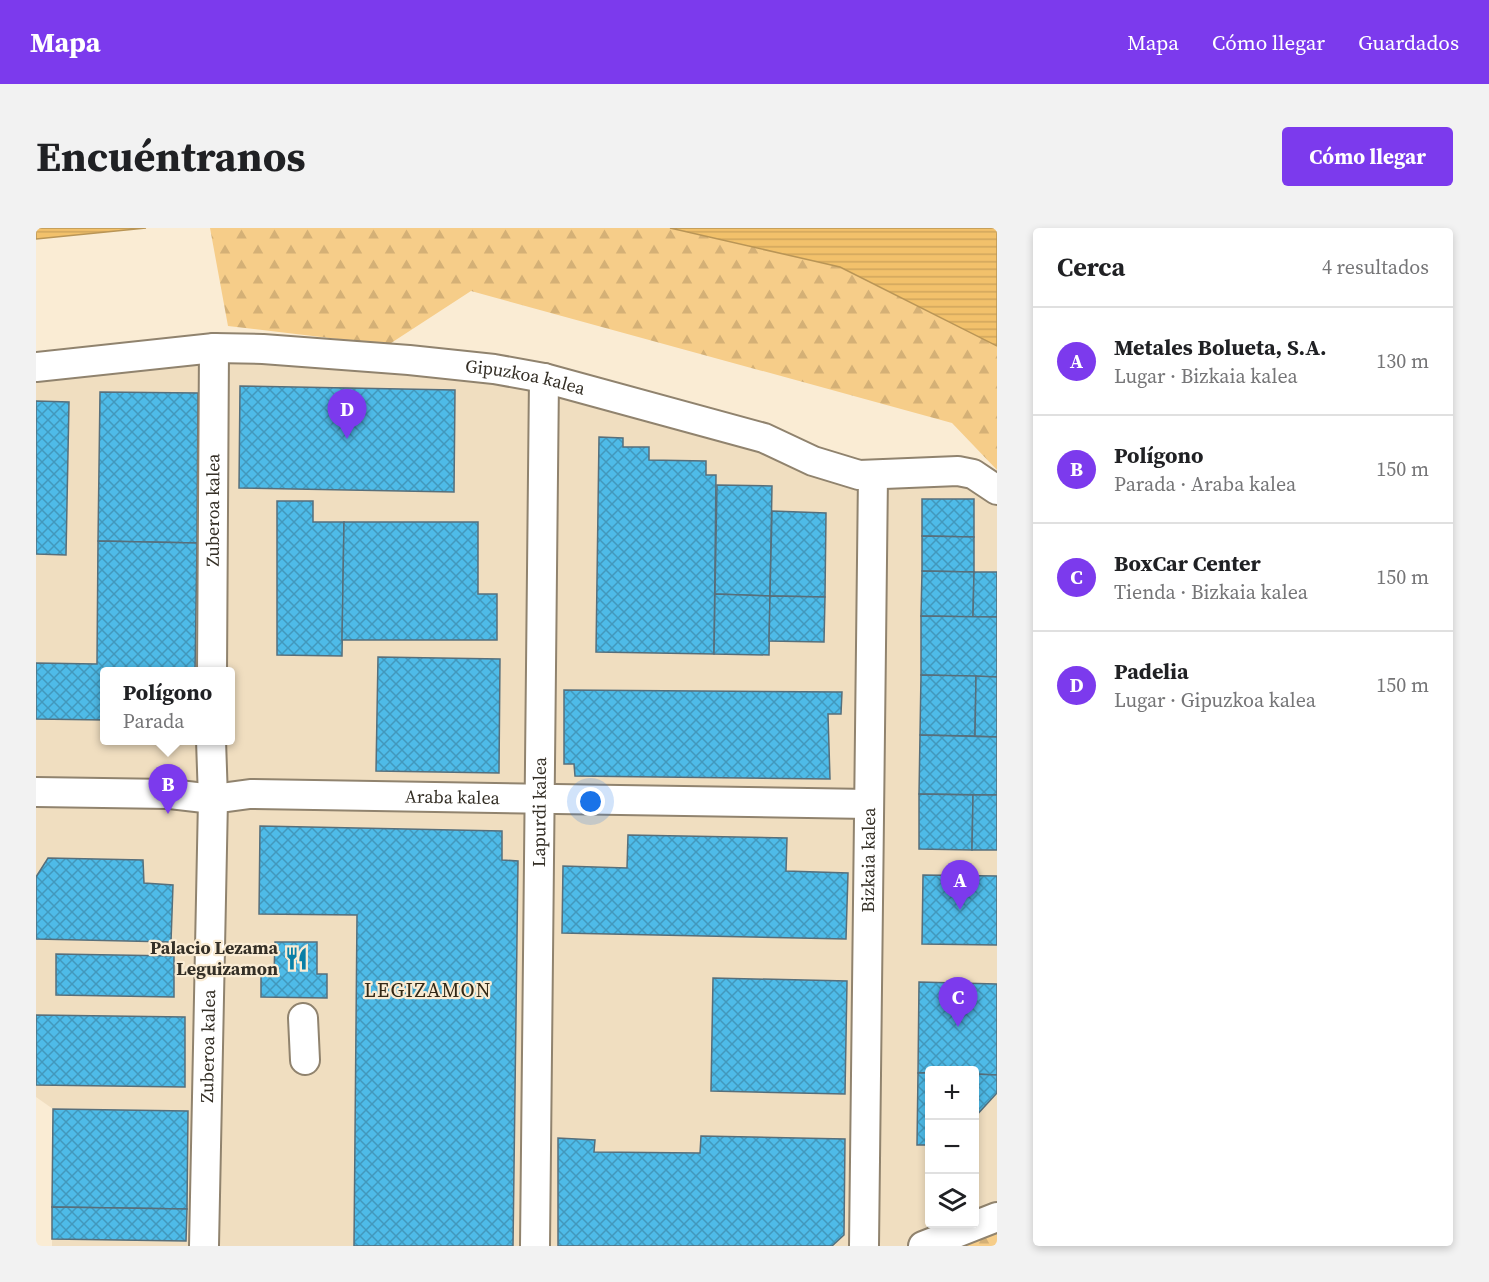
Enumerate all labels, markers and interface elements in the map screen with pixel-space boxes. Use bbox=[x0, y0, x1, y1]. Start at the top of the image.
text: Mapa bbox=[30, 23, 101, 61]
text: Mapa bbox=[1127, 28, 1179, 57]
text: Cómo llegar bbox=[1212, 28, 1325, 57]
text: Guardados bbox=[1358, 28, 1459, 57]
text: Encuéntranos bbox=[36, 127, 306, 185]
button: Cómo llegar bbox=[1282, 127, 1453, 186]
text: Cerca bbox=[1057, 249, 1125, 285]
text: 4 resultados bbox=[1322, 253, 1429, 281]
text: Metales Bolueta, S.A. bbox=[1114, 332, 1327, 362]
text: A bbox=[1070, 347, 1083, 375]
text: 130 m bbox=[1376, 347, 1429, 375]
street label: Gipuzkoa kalea bbox=[464, 353, 589, 401]
text: Lugar · Bizkaia kalea bbox=[1114, 362, 1298, 390]
pin: D bbox=[328, 390, 366, 439]
text: Polígono bbox=[1114, 440, 1203, 470]
street label: Zuberoa kalea bbox=[200, 453, 225, 567]
text: B bbox=[1070, 455, 1083, 483]
text: 150 m bbox=[1376, 455, 1429, 483]
text: Parada · Araba kalea bbox=[1114, 470, 1296, 498]
text: BoxCar Center bbox=[1114, 548, 1261, 578]
text: C bbox=[1070, 563, 1083, 591]
text: 150 m bbox=[1376, 563, 1429, 591]
text: Tienda · Bizkaia kalea bbox=[1114, 578, 1308, 606]
text: Padelia bbox=[1114, 656, 1189, 686]
popup bbox=[100, 667, 235, 745]
text: D bbox=[1069, 671, 1084, 699]
text: 150 m bbox=[1376, 671, 1429, 699]
text: Polígono bbox=[123, 677, 212, 707]
text: Lugar · Gipuzkoa kalea bbox=[1114, 686, 1316, 714]
text: Parada bbox=[123, 707, 184, 735]
street label: Lapurdi kalea bbox=[526, 756, 552, 867]
pin: B bbox=[148, 764, 188, 814]
street label: Araba kalea bbox=[405, 784, 501, 810]
your location bbox=[576, 787, 605, 816]
street label: Bizkaia kalea bbox=[855, 806, 881, 913]
pin: A bbox=[940, 860, 980, 910]
place label: Palacio Lezama Leguizamon bbox=[150, 935, 278, 981]
restaurant icon: Palacio Lezama Leguizamon bbox=[283, 945, 309, 971]
district label: LEGIZAMON bbox=[364, 976, 492, 1004]
pin: C bbox=[938, 978, 978, 1027]
street label: Zuberoa kalea bbox=[194, 988, 221, 1103]
map controls bbox=[925, 1066, 979, 1228]
button: + bbox=[925, 1066, 979, 1120]
button: − bbox=[925, 1120, 979, 1174]
button: layers bbox=[925, 1174, 979, 1228]

